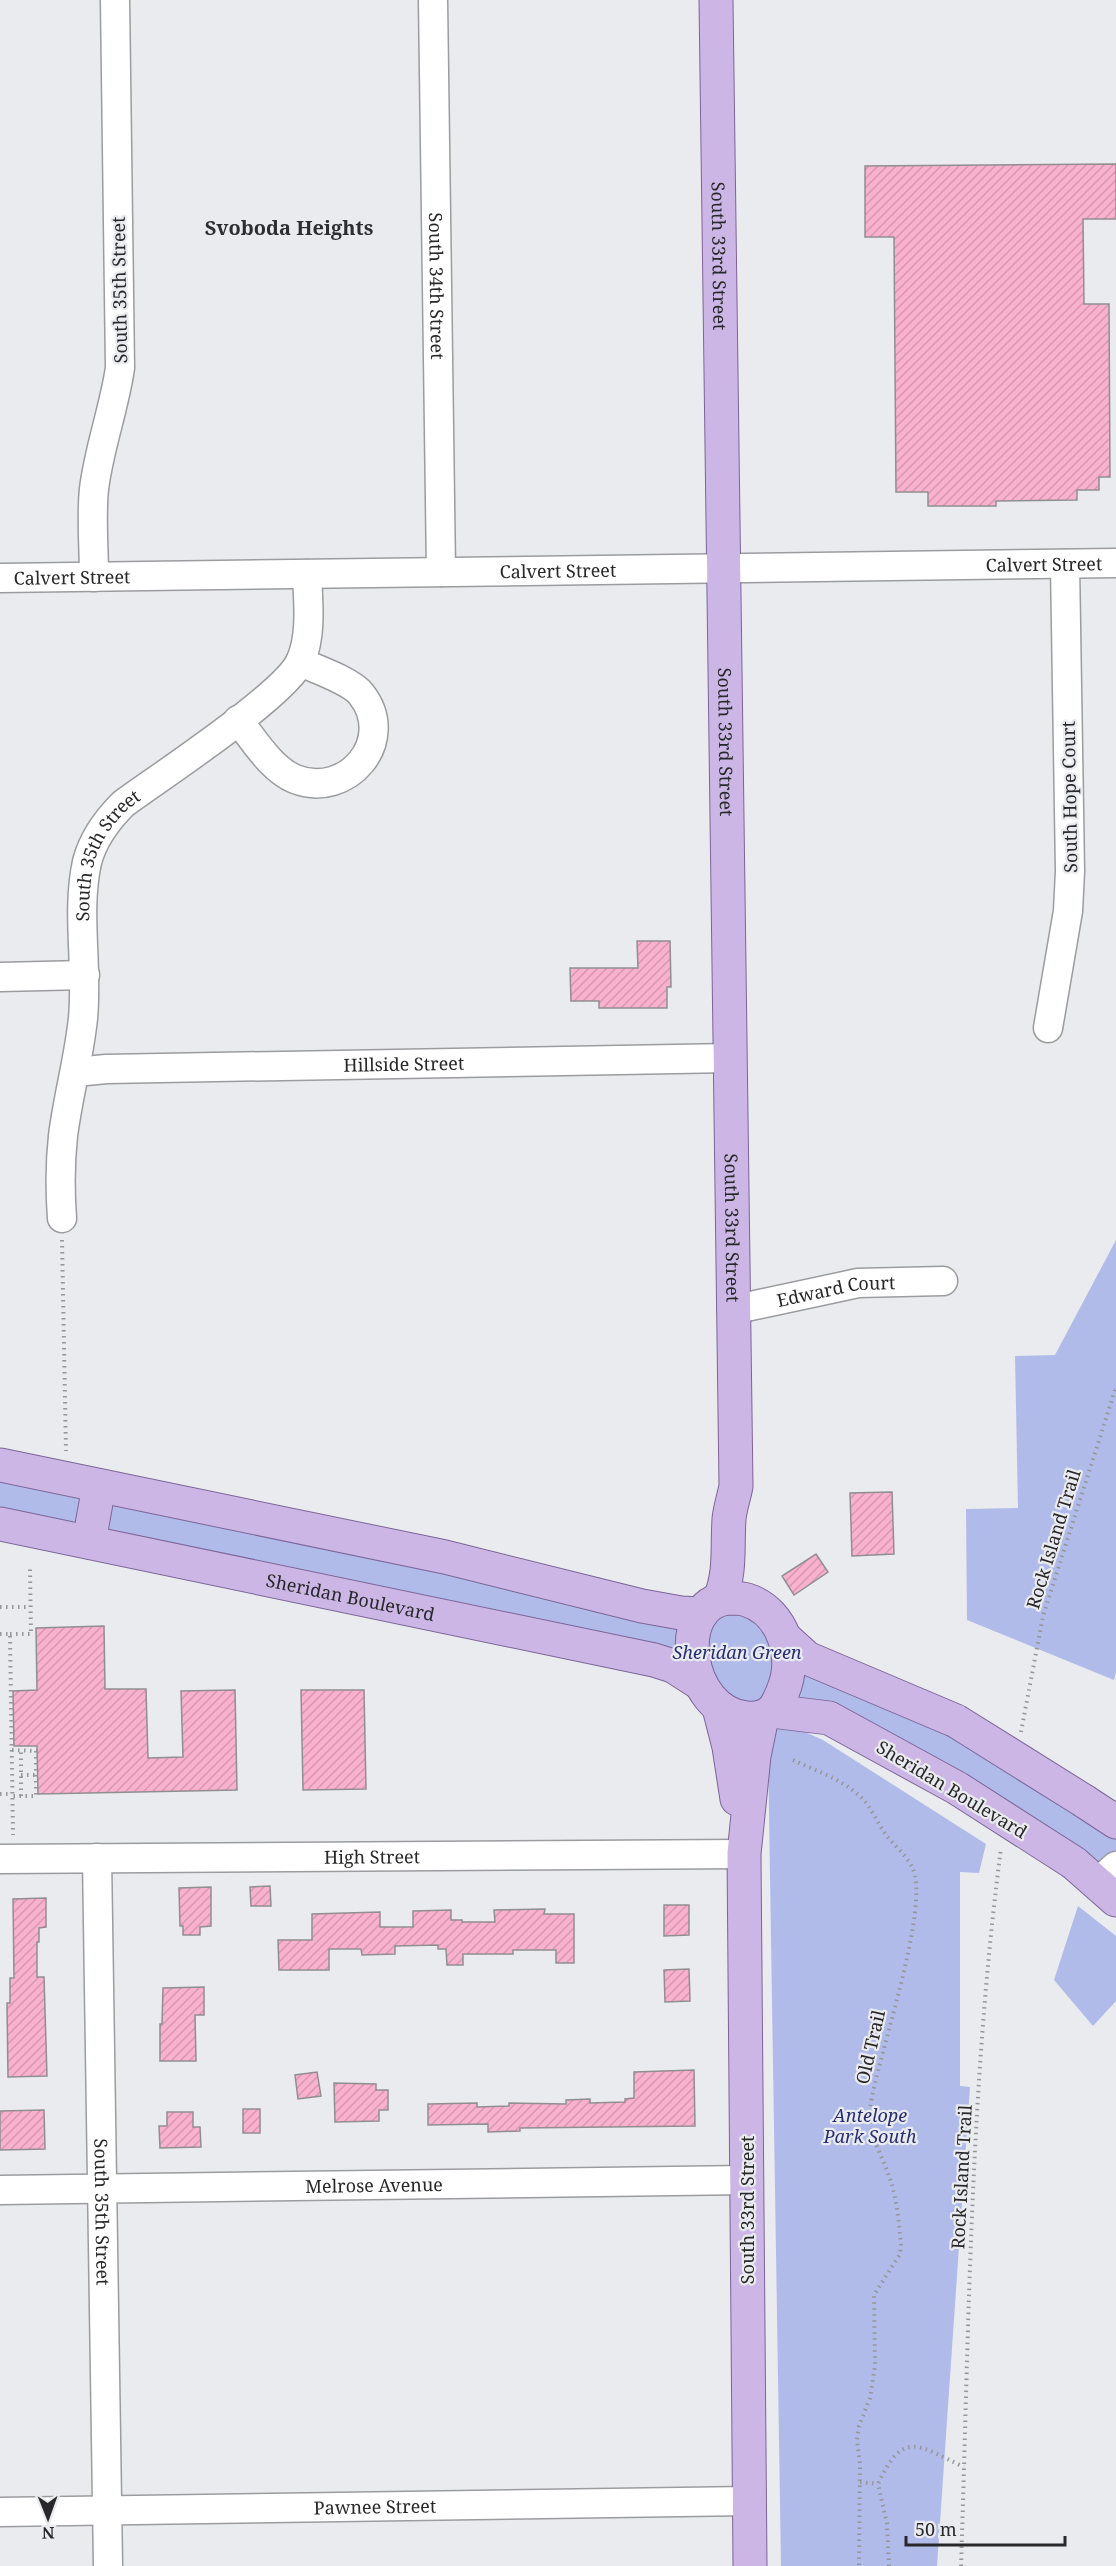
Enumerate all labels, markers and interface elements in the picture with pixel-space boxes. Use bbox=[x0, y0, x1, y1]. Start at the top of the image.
street label: South 33rd Street bbox=[706, 181, 732, 330]
street label: South 34th Street bbox=[424, 212, 450, 360]
district label: Svoboda Heights bbox=[205, 214, 373, 241]
street label: South 35th Street bbox=[106, 216, 132, 364]
street label: Calvert Street bbox=[985, 551, 1102, 577]
street label: Calvert Street bbox=[499, 558, 616, 583]
street label: Calvert Street bbox=[14, 564, 130, 590]
street label: South 33rd Street bbox=[713, 667, 739, 816]
street label: South Hope Court bbox=[1056, 721, 1082, 873]
street label: South 35th Street bbox=[70, 784, 145, 921]
street label: Hillside Street bbox=[343, 1051, 464, 1077]
street label: South 33rd Street bbox=[720, 1153, 746, 1302]
street label: Edward Court bbox=[775, 1270, 895, 1312]
street label: Rock Island Trail bbox=[1020, 1466, 1086, 1612]
street label: Sheridan Boulevard bbox=[264, 1568, 437, 1626]
park label: Sheridan Green bbox=[672, 1640, 802, 1664]
street label: Sheridan Boulevard bbox=[872, 1735, 1032, 1843]
street label: High Street bbox=[324, 1844, 420, 1869]
street label: Old Trail bbox=[850, 2007, 890, 2086]
park label: Antelope Park South bbox=[822, 2103, 917, 2148]
street label: Rock Island Trail bbox=[945, 2104, 977, 2250]
street label: South 33rd Street bbox=[735, 2136, 759, 2284]
street label: South 35th Street bbox=[89, 2138, 116, 2286]
street label: Melrose Avenue bbox=[305, 2172, 443, 2198]
north arrow bbox=[18, 2488, 78, 2548]
street label: Pawnee Street bbox=[314, 2494, 436, 2519]
scale bar bbox=[906, 2509, 1065, 2547]
text: 50 m bbox=[915, 2517, 957, 2541]
text: N bbox=[41, 2522, 55, 2544]

